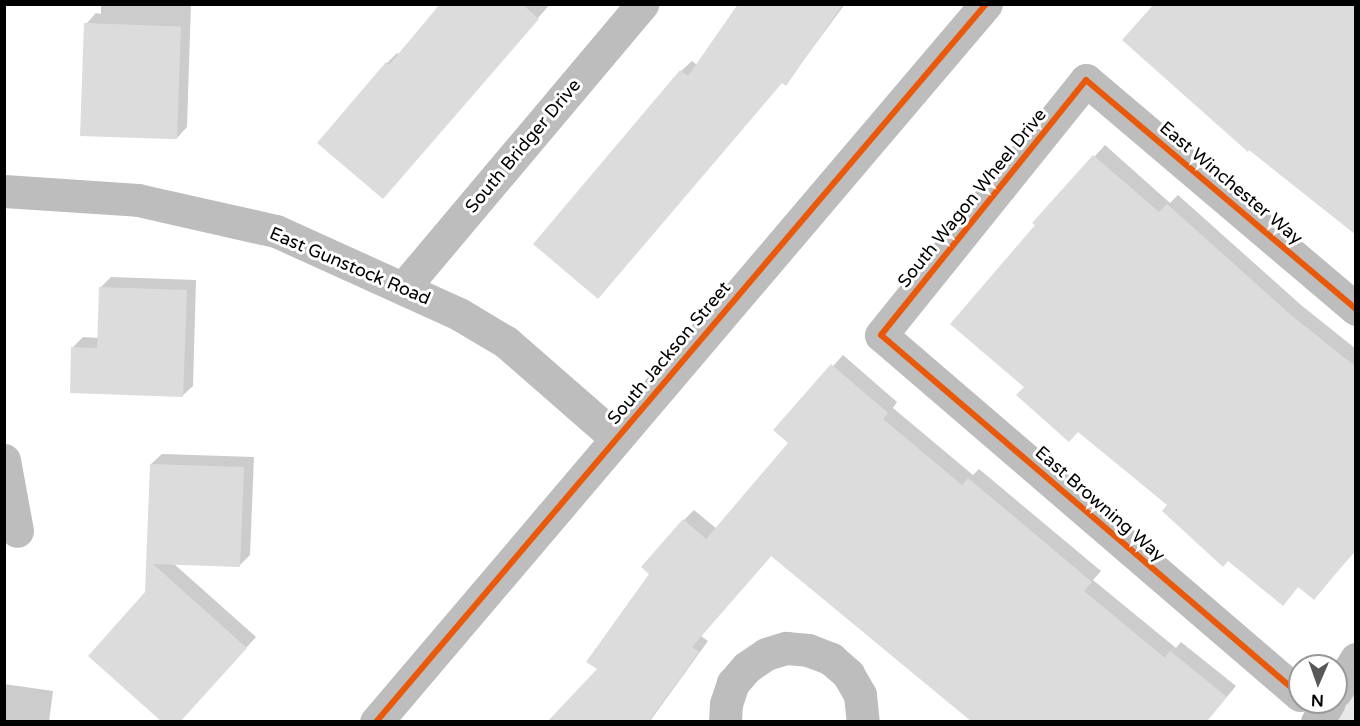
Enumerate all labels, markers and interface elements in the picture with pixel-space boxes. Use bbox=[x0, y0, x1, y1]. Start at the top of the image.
street label: South Bridger Drive bbox=[461, 75, 585, 217]
street label: South Wagon Wheel Drive bbox=[893, 104, 1051, 292]
street label: East Winchester Way bbox=[1155, 117, 1307, 249]
street label: East Gunstock Road bbox=[266, 222, 434, 310]
street label: South Jackson Street bbox=[603, 277, 735, 429]
street label: East Browning Way bbox=[1031, 442, 1169, 566]
north arrow bbox=[1288, 654, 1348, 714]
text: N bbox=[1311, 690, 1324, 710]

